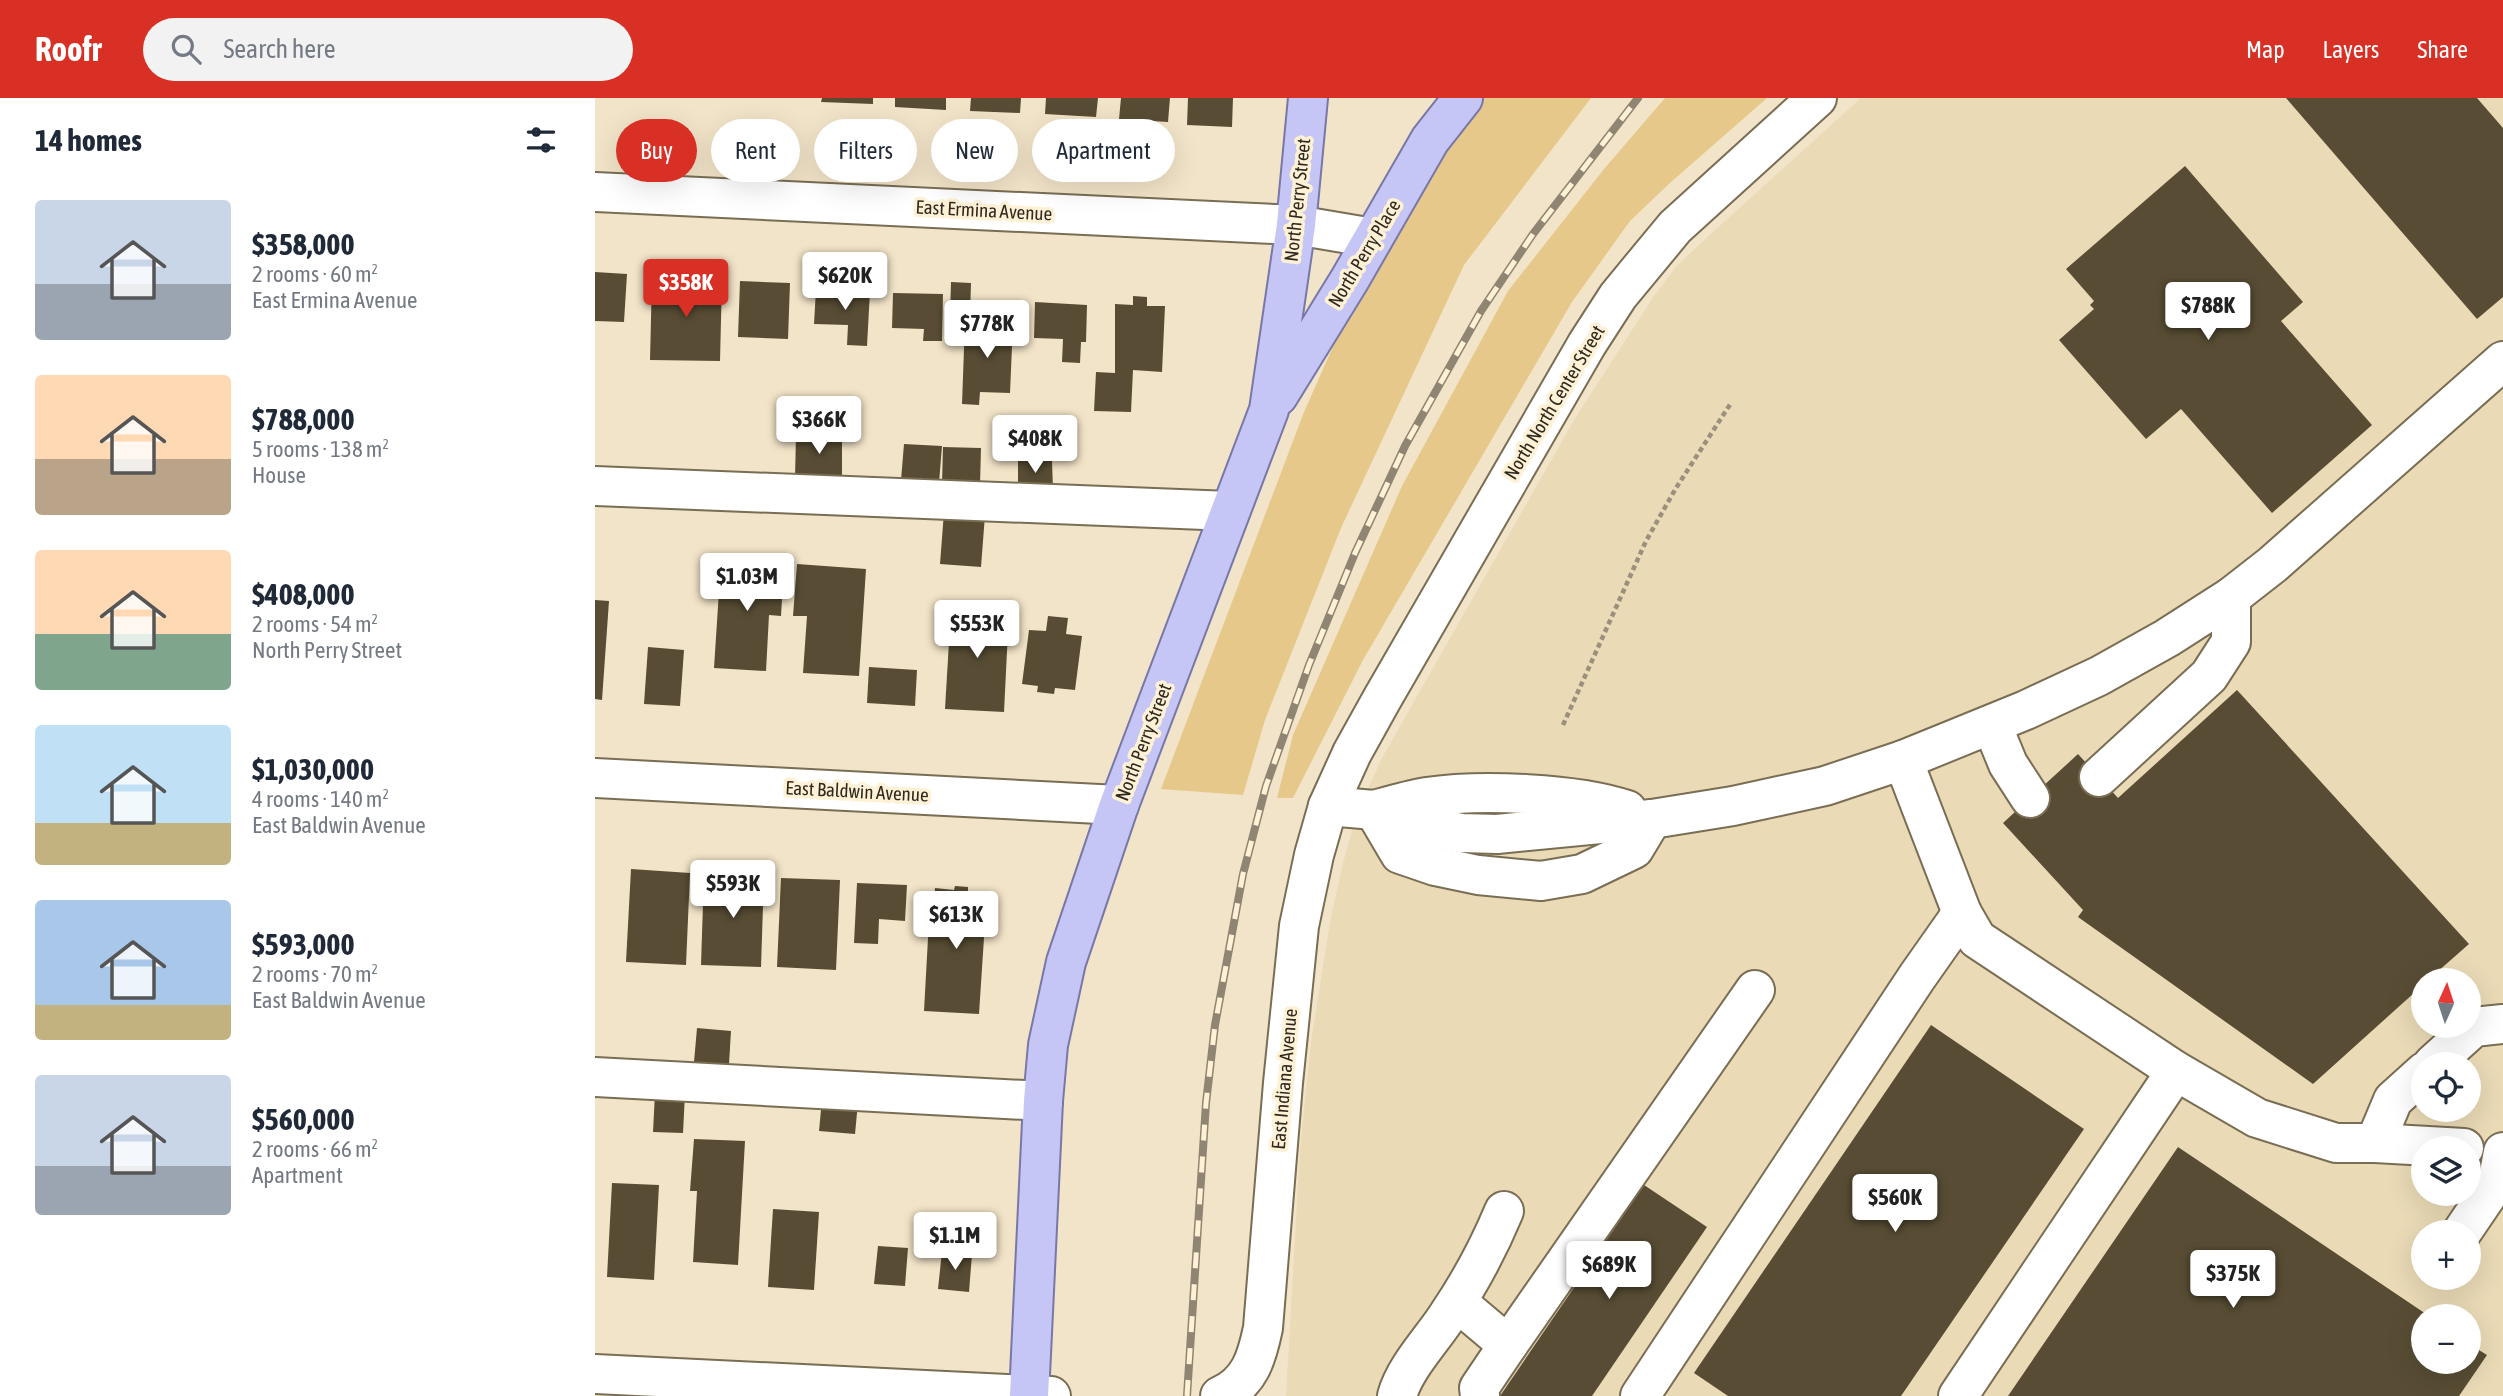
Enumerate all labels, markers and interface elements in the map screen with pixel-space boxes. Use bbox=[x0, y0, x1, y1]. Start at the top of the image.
search box bbox=[143, 18, 633, 81]
text: Roofr bbox=[35, 30, 101, 68]
icon: search bbox=[167, 30, 205, 68]
text: Search here bbox=[223, 34, 336, 64]
text: Map bbox=[2246, 36, 2285, 63]
text: Layers bbox=[2323, 36, 2379, 63]
text: Share bbox=[2417, 36, 2468, 63]
chip: Buy bbox=[616, 119, 697, 182]
chip: Rent bbox=[711, 119, 800, 182]
chip: Filters bbox=[814, 119, 917, 182]
chip: New bbox=[931, 119, 1018, 182]
chip: Apartment bbox=[1032, 119, 1175, 182]
icon: filters bbox=[522, 121, 560, 159]
text: 14 homes bbox=[35, 123, 142, 157]
street label: North Perry Street bbox=[1280, 137, 1314, 263]
street label: East Ermina Avenue bbox=[915, 195, 1053, 225]
street label: North Perry Place bbox=[1323, 195, 1405, 311]
text: $358,000 bbox=[252, 227, 355, 261]
icon: home bbox=[91, 228, 175, 312]
pin: $620K bbox=[796, 252, 894, 312]
pin: $358K bbox=[637, 260, 735, 319]
text: 2 rooms · 60 m² bbox=[252, 261, 378, 287]
text: $620K bbox=[818, 262, 872, 288]
text: $358K bbox=[659, 269, 713, 295]
pin: $788K bbox=[2159, 282, 2257, 342]
text: East Ermina Avenue bbox=[252, 287, 418, 313]
text: $788K bbox=[2181, 292, 2235, 318]
pin: $778K bbox=[938, 300, 1036, 360]
text: $778K bbox=[960, 310, 1014, 336]
street label: North North Center Street bbox=[1499, 321, 1609, 483]
pin: $366K bbox=[770, 396, 868, 456]
text: $788,000 bbox=[252, 402, 355, 436]
icon: home bbox=[91, 403, 175, 487]
text: $366K bbox=[792, 406, 846, 432]
pin: $408K bbox=[986, 416, 1084, 475]
text: $408K bbox=[1008, 425, 1062, 451]
text: 5 rooms · 138 m² bbox=[252, 436, 389, 462]
text: House bbox=[252, 462, 306, 488]
pin: $1.03M bbox=[690, 554, 804, 613]
text: $1.03M bbox=[716, 563, 778, 589]
text: $408,000 bbox=[252, 577, 355, 611]
icon: home bbox=[91, 578, 175, 662]
pin: $553K bbox=[928, 601, 1026, 660]
text: $553K bbox=[950, 610, 1004, 636]
text: 2 rooms · 54 m² bbox=[252, 611, 378, 637]
text: North Perry Street bbox=[252, 637, 402, 663]
street label: North Perry Street bbox=[1111, 680, 1175, 804]
text: $1,030,000 bbox=[252, 752, 374, 786]
icon: home bbox=[91, 753, 175, 837]
street label: East Baldwin Avenue bbox=[785, 776, 929, 806]
text: 4 rooms · 140 m² bbox=[252, 786, 389, 812]
text: East Baldwin Avenue bbox=[252, 812, 426, 838]
pin: $593K bbox=[684, 860, 782, 920]
text: $593K bbox=[706, 870, 760, 896]
pin: $613K bbox=[907, 892, 1005, 951]
text: $613K bbox=[929, 901, 983, 927]
text: $593,000 bbox=[252, 927, 355, 961]
icon: home bbox=[91, 928, 175, 1012]
text: 2 rooms · 70 m² bbox=[252, 961, 378, 987]
north arrow bbox=[2411, 968, 2481, 1038]
map controls bbox=[2411, 968, 2481, 1374]
text: East Baldwin Avenue bbox=[252, 987, 426, 1013]
street label: East Indiana Avenue bbox=[1267, 1008, 1301, 1150]
button: locate bbox=[2411, 1052, 2481, 1122]
text: $560,000 bbox=[252, 1102, 355, 1136]
icon: home bbox=[91, 1103, 175, 1187]
text: 2 rooms · 66 m² bbox=[252, 1136, 378, 1162]
button: layers bbox=[2411, 1136, 2481, 1206]
text: Apartment bbox=[252, 1162, 343, 1188]
pin: $560K bbox=[1846, 1174, 1944, 1234]
text: $560K bbox=[1868, 1184, 1922, 1210]
pin: $1.1M bbox=[906, 1212, 1004, 1272]
button: + bbox=[2411, 1220, 2481, 1290]
text: $1.1M bbox=[930, 1222, 980, 1248]
pin: $689K bbox=[1560, 1242, 1658, 1301]
pin: $375K bbox=[2184, 1250, 2282, 1310]
text: $689K bbox=[1582, 1251, 1636, 1277]
text: $375K bbox=[2206, 1260, 2260, 1286]
button: − bbox=[2411, 1304, 2481, 1374]

